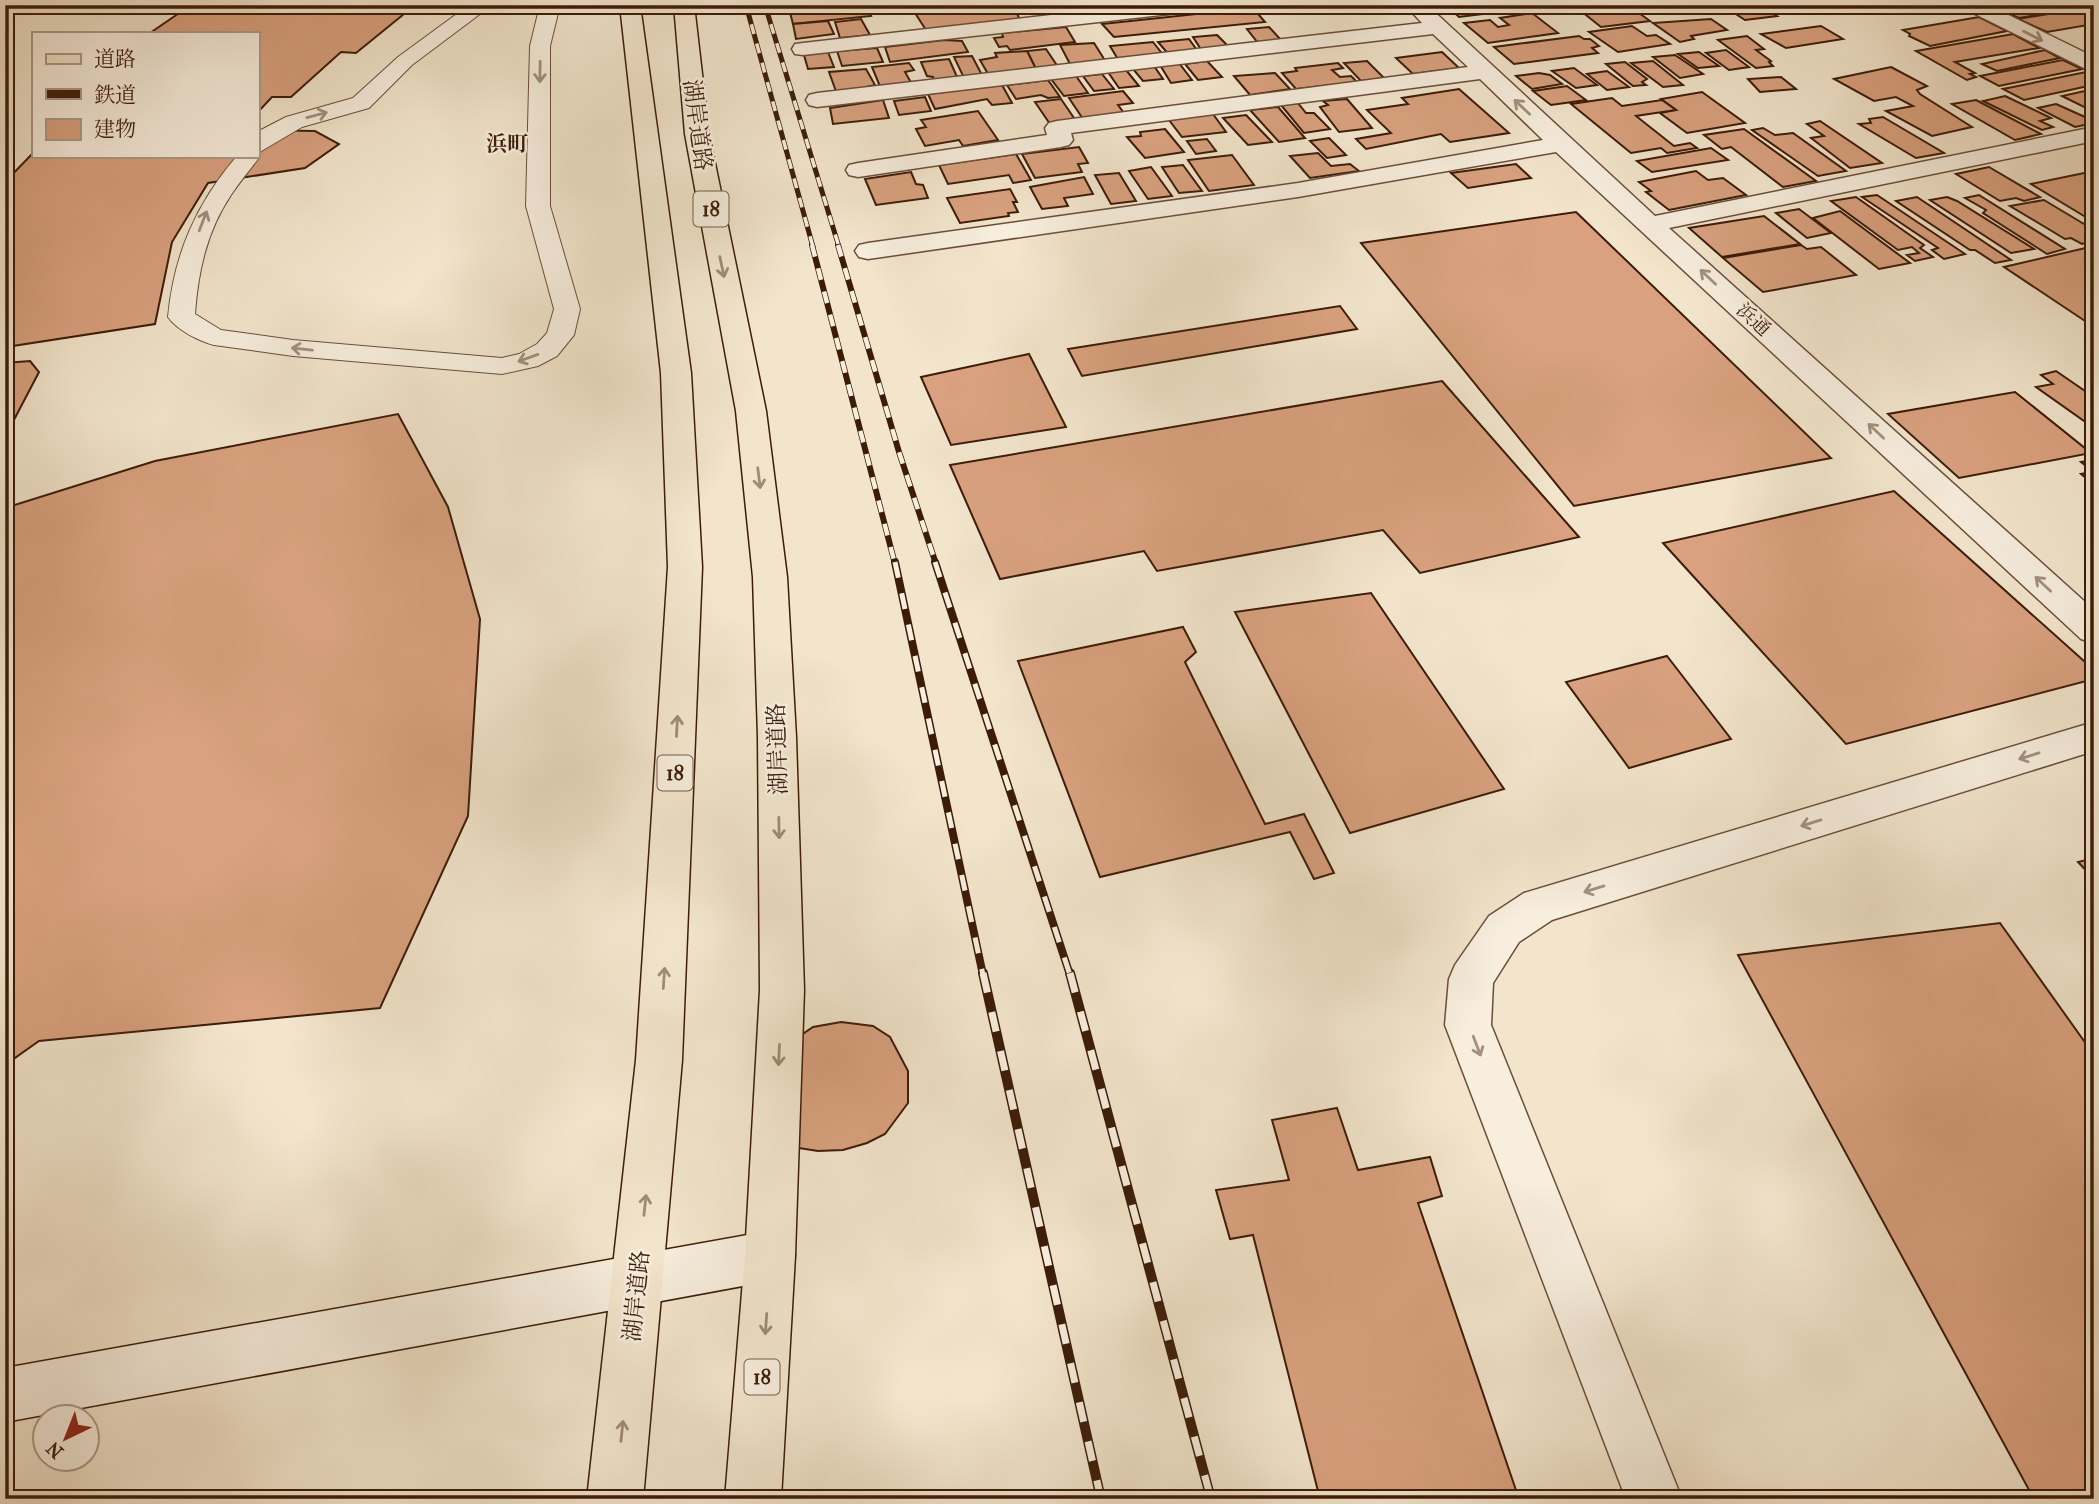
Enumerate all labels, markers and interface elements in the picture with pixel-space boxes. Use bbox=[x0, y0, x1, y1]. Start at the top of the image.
one-way arrow bbox=[2022, 29, 2043, 43]
legend bbox=[32, 32, 259, 158]
text: 道路 bbox=[94, 47, 136, 71]
one-way arrow bbox=[533, 61, 547, 84]
street label: 湖岸道路 bbox=[678, 78, 717, 173]
text: 鉄道 bbox=[94, 83, 136, 107]
one-way arrow bbox=[1514, 99, 1531, 116]
one-way arrow bbox=[305, 108, 327, 121]
text: 建物 bbox=[94, 117, 136, 141]
district label: 浜町 bbox=[486, 132, 528, 156]
road number: 18 bbox=[694, 192, 728, 227]
one-way arrow bbox=[198, 211, 211, 233]
one-way arrow bbox=[715, 255, 729, 278]
one-way arrow bbox=[1699, 269, 1717, 285]
street label: 浜通 bbox=[1732, 299, 1775, 341]
one-way arrow bbox=[291, 342, 314, 355]
one-way arrow bbox=[517, 353, 539, 366]
one-way arrow bbox=[1868, 422, 1885, 439]
one-way arrow bbox=[752, 467, 765, 489]
one-way arrow bbox=[2035, 576, 2052, 593]
street label: 湖岸道路 bbox=[762, 703, 793, 795]
one-way arrow bbox=[671, 715, 684, 738]
one-way arrow bbox=[2018, 750, 2040, 763]
road number: 18 bbox=[658, 756, 692, 790]
one-way arrow bbox=[773, 816, 786, 839]
one-way arrow bbox=[1800, 817, 1822, 830]
one-way arrow bbox=[1583, 884, 1605, 897]
one-way arrow bbox=[658, 967, 671, 990]
one-way arrow bbox=[1471, 1035, 1484, 1057]
one-way arrow bbox=[773, 1043, 786, 1066]
one-way arrow bbox=[639, 1194, 652, 1216]
street label: 湖岸道路 bbox=[618, 1249, 655, 1343]
one-way arrow bbox=[759, 1312, 772, 1335]
road number: 18 bbox=[744, 1360, 780, 1394]
north arrow bbox=[32, 1402, 102, 1472]
one-way arrow bbox=[615, 1420, 628, 1443]
text: N bbox=[42, 1436, 68, 1463]

